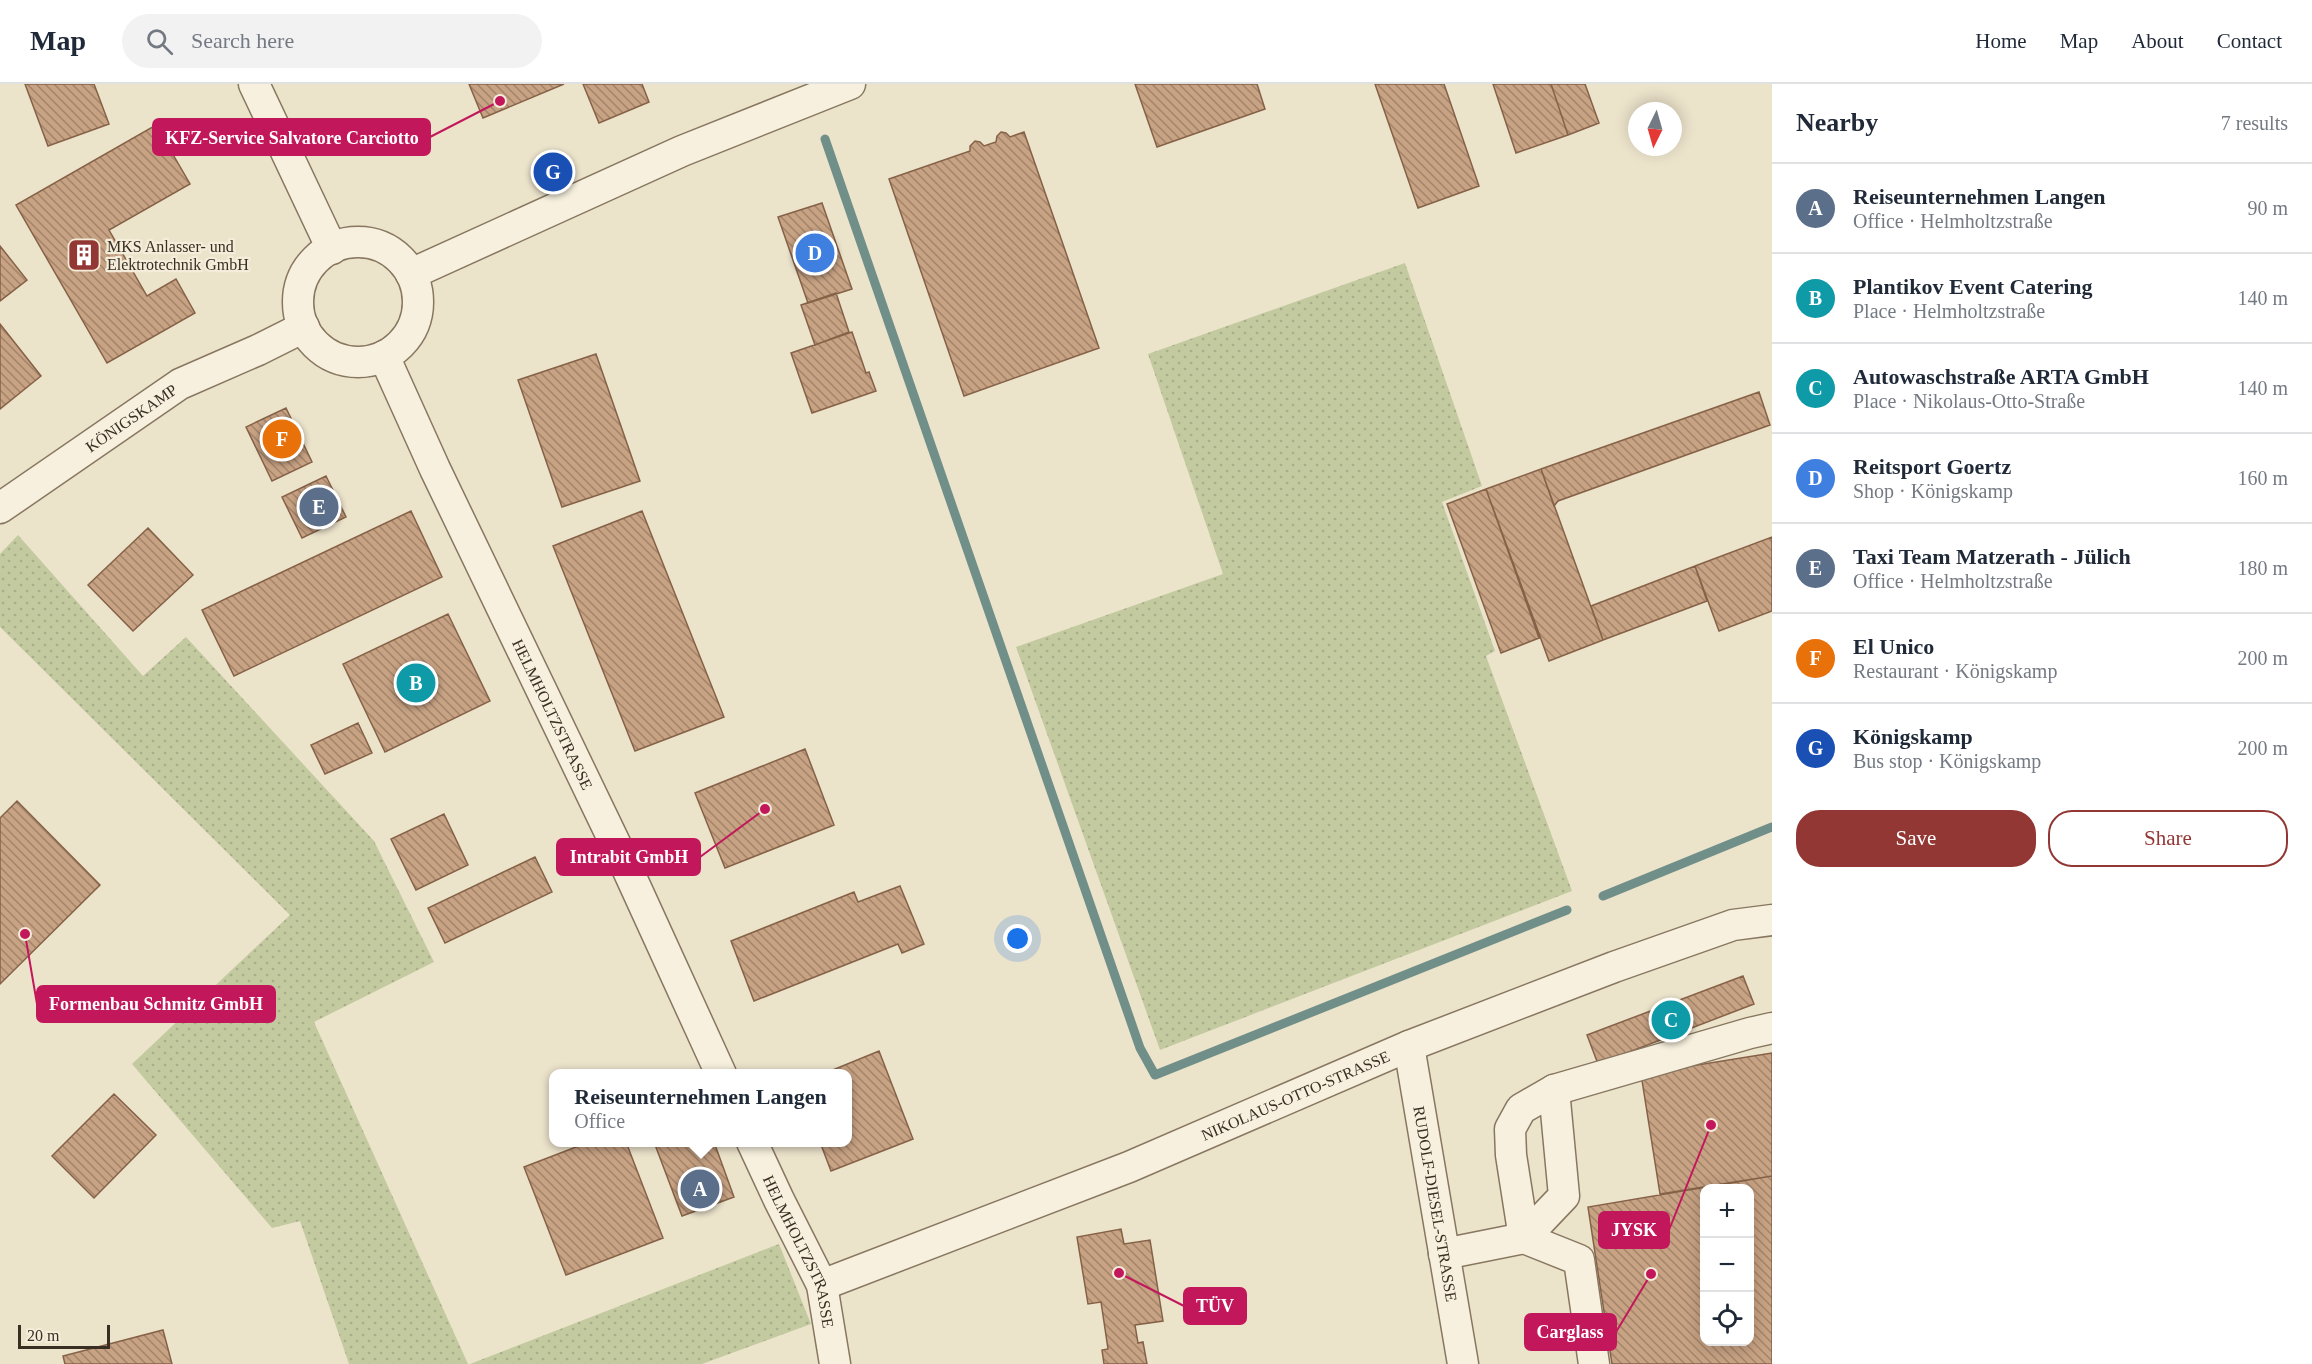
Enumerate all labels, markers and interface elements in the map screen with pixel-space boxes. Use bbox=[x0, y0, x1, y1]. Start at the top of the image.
search box bbox=[122, 14, 542, 68]
text: Map bbox=[30, 25, 86, 56]
icon: search bbox=[143, 25, 176, 58]
text: Search here bbox=[191, 28, 294, 53]
text: Home bbox=[1975, 29, 2027, 53]
text: Map bbox=[2060, 29, 2098, 53]
text: About bbox=[2131, 29, 2184, 53]
text: Contact bbox=[2217, 29, 2282, 53]
north arrow bbox=[1628, 102, 1682, 156]
text: Nearby bbox=[1796, 108, 1878, 137]
text: 7 results bbox=[2221, 112, 2288, 134]
callout: KFZ-Service Salvatore Carciotto bbox=[153, 119, 430, 155]
text: KFZ-Service Salvatore Carciotto bbox=[165, 128, 419, 148]
pin: G bbox=[534, 150, 572, 194]
text: Reiseunternehmen Langen bbox=[1853, 184, 2105, 209]
text: A bbox=[1808, 197, 1823, 219]
text: 90 m bbox=[2247, 197, 2288, 219]
text: Office · Helmholtzstraße bbox=[1853, 210, 2053, 232]
pin: D bbox=[796, 230, 834, 276]
building icon: MKS Anlasser- und Elektrotechnik GmbH bbox=[66, 237, 102, 273]
place label: MKS Anlasser- und Elektrotechnik GmbH bbox=[107, 238, 249, 273]
text: Plantikov Event Catering bbox=[1853, 274, 2093, 299]
text: B bbox=[1809, 287, 1822, 309]
text: 140 m bbox=[2237, 287, 2288, 309]
text: Place · Helmholtzstraße bbox=[1853, 300, 2045, 322]
text: Autowaschstraße ARTA GmbH bbox=[1853, 364, 2149, 389]
text: C bbox=[1808, 377, 1823, 399]
text: 140 m bbox=[2237, 377, 2288, 399]
street label: KÖNIGSKAMP bbox=[82, 381, 180, 455]
text: Place · Nikolaus-Otto-Straße bbox=[1853, 390, 2085, 412]
pin: F bbox=[262, 416, 302, 462]
text: Reitsport Goertz bbox=[1853, 454, 2011, 479]
text: D bbox=[1808, 467, 1823, 489]
text: 160 m bbox=[2237, 467, 2288, 489]
text: Shop · Königskamp bbox=[1853, 480, 2013, 502]
pin: E bbox=[300, 484, 338, 530]
text: Taxi Team Matzerath - Jülich bbox=[1853, 544, 2131, 569]
text: E bbox=[1809, 557, 1822, 579]
text: 180 m bbox=[2237, 557, 2288, 579]
text: Office · Helmholtzstraße bbox=[1853, 570, 2053, 592]
text: El Unico bbox=[1853, 634, 1934, 659]
street label: HELMHOLTZSTRASSE bbox=[509, 636, 596, 792]
text: F bbox=[1809, 647, 1822, 669]
text: 200 m bbox=[2237, 647, 2288, 669]
pin: B bbox=[396, 660, 436, 706]
text: Restaurant · Königskamp bbox=[1853, 660, 2057, 682]
text: Königskamp bbox=[1853, 724, 1973, 749]
text: G bbox=[1808, 737, 1823, 759]
text: 200 m bbox=[2237, 737, 2288, 759]
text: Bus stop · Königskamp bbox=[1853, 750, 2041, 772]
button: Save bbox=[1796, 810, 2036, 867]
button: Share bbox=[2048, 810, 2288, 867]
callout: Intrabit GmbH bbox=[557, 839, 700, 875]
text: Intrabit GmbH bbox=[570, 847, 688, 867]
your location bbox=[1003, 924, 1032, 953]
callout: Formenbau Schmitz GmbH bbox=[37, 986, 275, 1022]
text: Formenbau Schmitz GmbH bbox=[49, 994, 263, 1014]
pin: C bbox=[1652, 998, 1690, 1042]
street label: NIKOLAUS-OTTO-STRASSE bbox=[1199, 1047, 1392, 1144]
popup bbox=[549, 1069, 852, 1147]
text: Reiseunternehmen Langen bbox=[574, 1084, 827, 1109]
street label: RUDOLF-DIESEL-STRASSE bbox=[1410, 1105, 1460, 1303]
text: Office bbox=[574, 1110, 625, 1132]
pin: A bbox=[680, 1166, 720, 1212]
street label: HELMHOLTZSTRASSE bbox=[760, 1173, 837, 1329]
map controls bbox=[1700, 1184, 1754, 1346]
button: + bbox=[1700, 1184, 1754, 1238]
callout: JYSK bbox=[1599, 1212, 1669, 1248]
text: JYSK bbox=[1611, 1220, 1657, 1240]
button: − bbox=[1700, 1238, 1754, 1292]
callout: TÜV bbox=[1184, 1288, 1246, 1324]
button: locate bbox=[1700, 1292, 1754, 1346]
text: TÜV bbox=[1196, 1296, 1234, 1316]
callout: Carglass bbox=[1525, 1314, 1616, 1350]
scale bar bbox=[18, 1322, 110, 1350]
text: Carglass bbox=[1537, 1322, 1604, 1342]
text: 20 m bbox=[27, 1327, 59, 1344]

